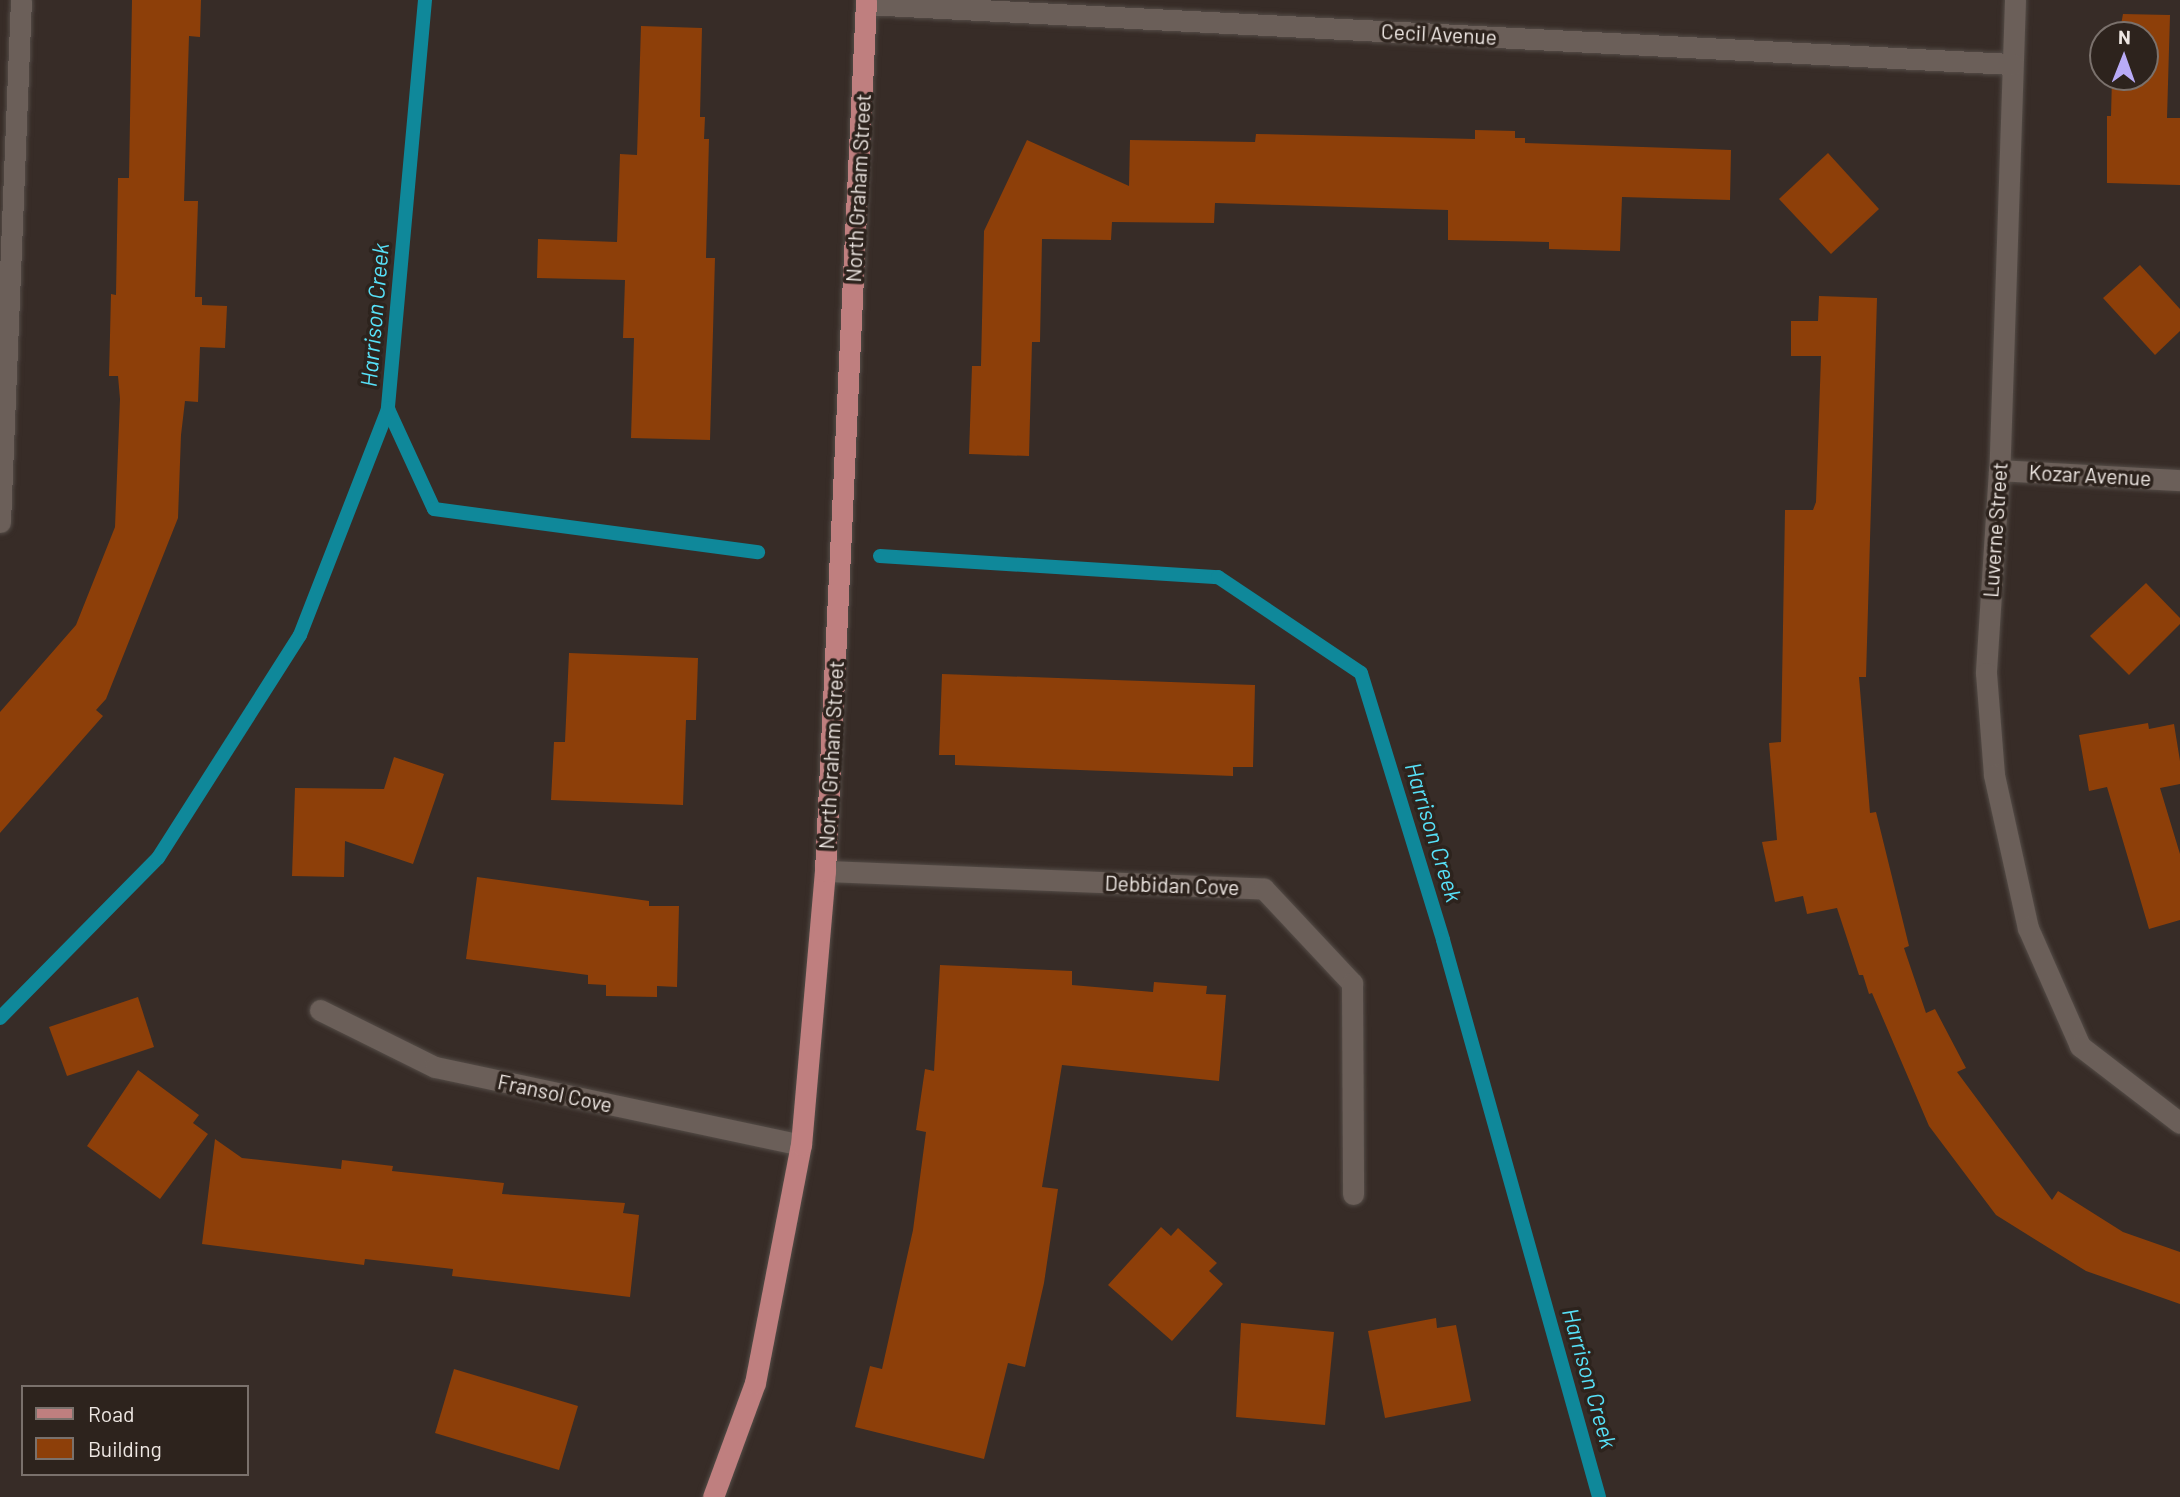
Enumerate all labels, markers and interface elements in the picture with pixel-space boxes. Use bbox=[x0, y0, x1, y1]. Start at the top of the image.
street label: Cecil Avenue bbox=[1380, 18, 1498, 50]
north arrow bbox=[2089, 21, 2159, 91]
text: N bbox=[2118, 25, 2131, 48]
street label: North Graham Street bbox=[840, 93, 876, 283]
water label: Harrison Creek bbox=[354, 242, 394, 388]
street label: Kozar Avenue bbox=[2028, 459, 2152, 491]
street label: Luverne Street bbox=[1978, 462, 2012, 598]
street label: North Graham Street bbox=[813, 660, 849, 850]
water label: Harrison Creek bbox=[1400, 759, 1468, 905]
street label: Debbidan Cove bbox=[1104, 870, 1240, 900]
street label: Fransol Cove bbox=[495, 1069, 615, 1117]
water label: Harrison Creek bbox=[1557, 1305, 1623, 1451]
legend bbox=[21, 1385, 248, 1476]
text: Road bbox=[88, 1401, 134, 1426]
text: Building bbox=[88, 1436, 162, 1461]

